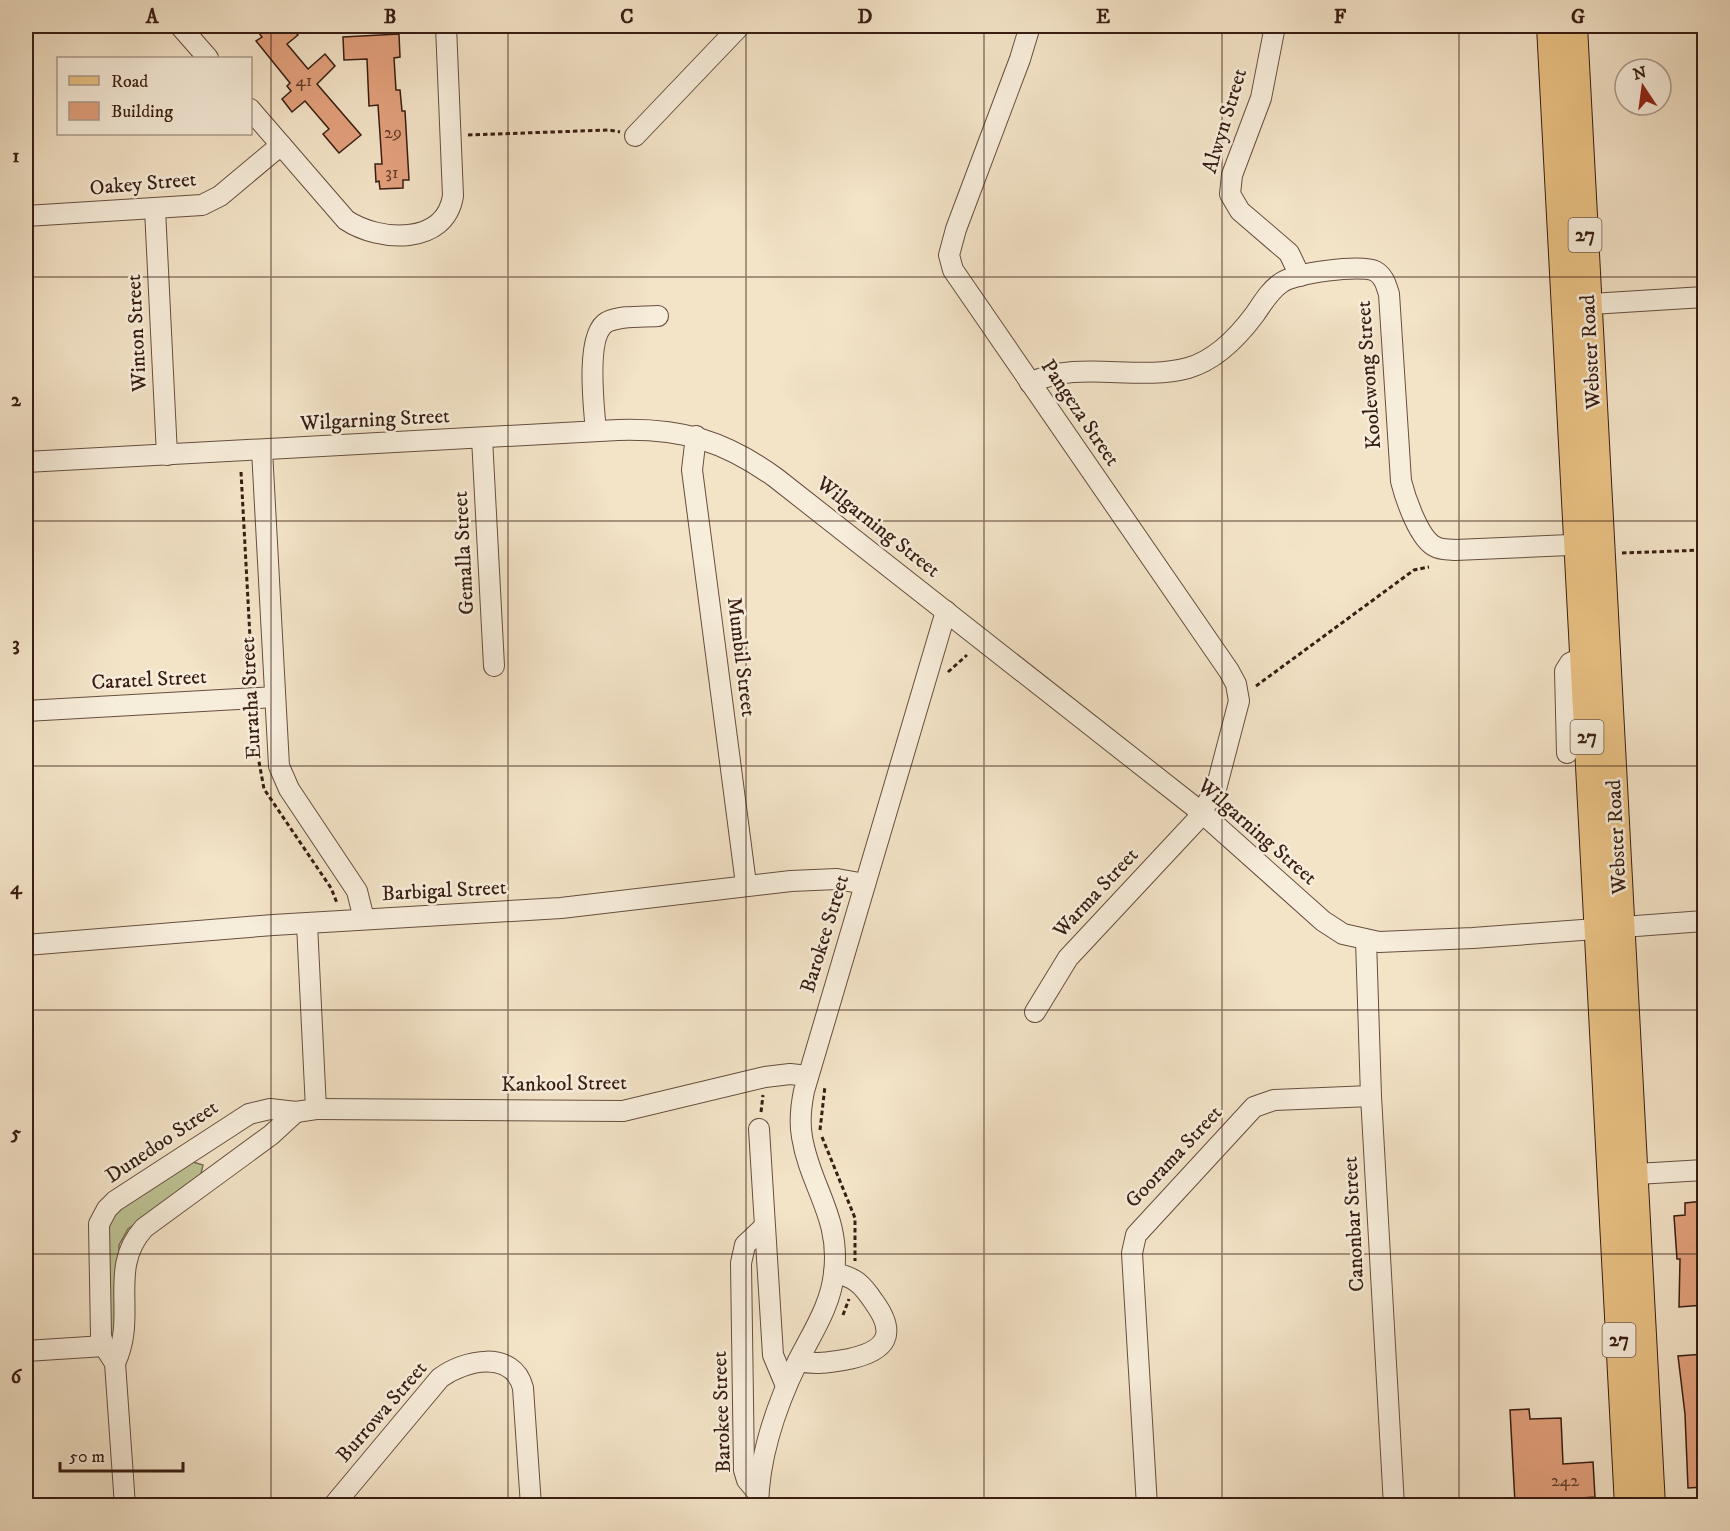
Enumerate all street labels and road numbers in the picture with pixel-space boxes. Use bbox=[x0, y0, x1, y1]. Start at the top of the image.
street label: Alwyn Street bbox=[1197, 65, 1253, 176]
street label: Oakey Street bbox=[89, 166, 198, 202]
road number: 27 bbox=[1568, 218, 1602, 252]
street label: Winton Street bbox=[121, 273, 153, 393]
street label: Webster Road bbox=[1575, 293, 1607, 411]
street label: Koolewong Street bbox=[1351, 300, 1387, 450]
street label: Pangeza Street bbox=[1035, 355, 1125, 472]
street label: Wilgarning Street bbox=[299, 403, 451, 437]
street label: Wilgarning Street bbox=[810, 470, 945, 583]
street label: Gemalla Street bbox=[448, 490, 480, 615]
street label: Mumbil Street bbox=[721, 596, 761, 719]
street label: Euratha Street bbox=[235, 636, 267, 760]
street label: Caratel Street bbox=[91, 664, 208, 696]
road number: 27 bbox=[1570, 720, 1604, 754]
street label: Wilgarning Street bbox=[1191, 772, 1322, 891]
street label: Webster Road bbox=[1601, 778, 1633, 896]
street label: Warma Street bbox=[1047, 842, 1144, 944]
street label: Barokee Street bbox=[795, 872, 855, 996]
street label: Barbigal Street bbox=[381, 875, 507, 907]
street label: Kankool Street bbox=[501, 1070, 627, 1098]
street label: Dunedoo Street bbox=[101, 1095, 224, 1189]
street label: Goorama Street bbox=[1120, 1100, 1228, 1214]
street label: Canonbar Street bbox=[1337, 1155, 1371, 1292]
road number: 27 bbox=[1602, 1323, 1636, 1357]
street label: Barokee Street bbox=[707, 1350, 737, 1473]
street label: Burrowa Street bbox=[331, 1356, 433, 1468]

